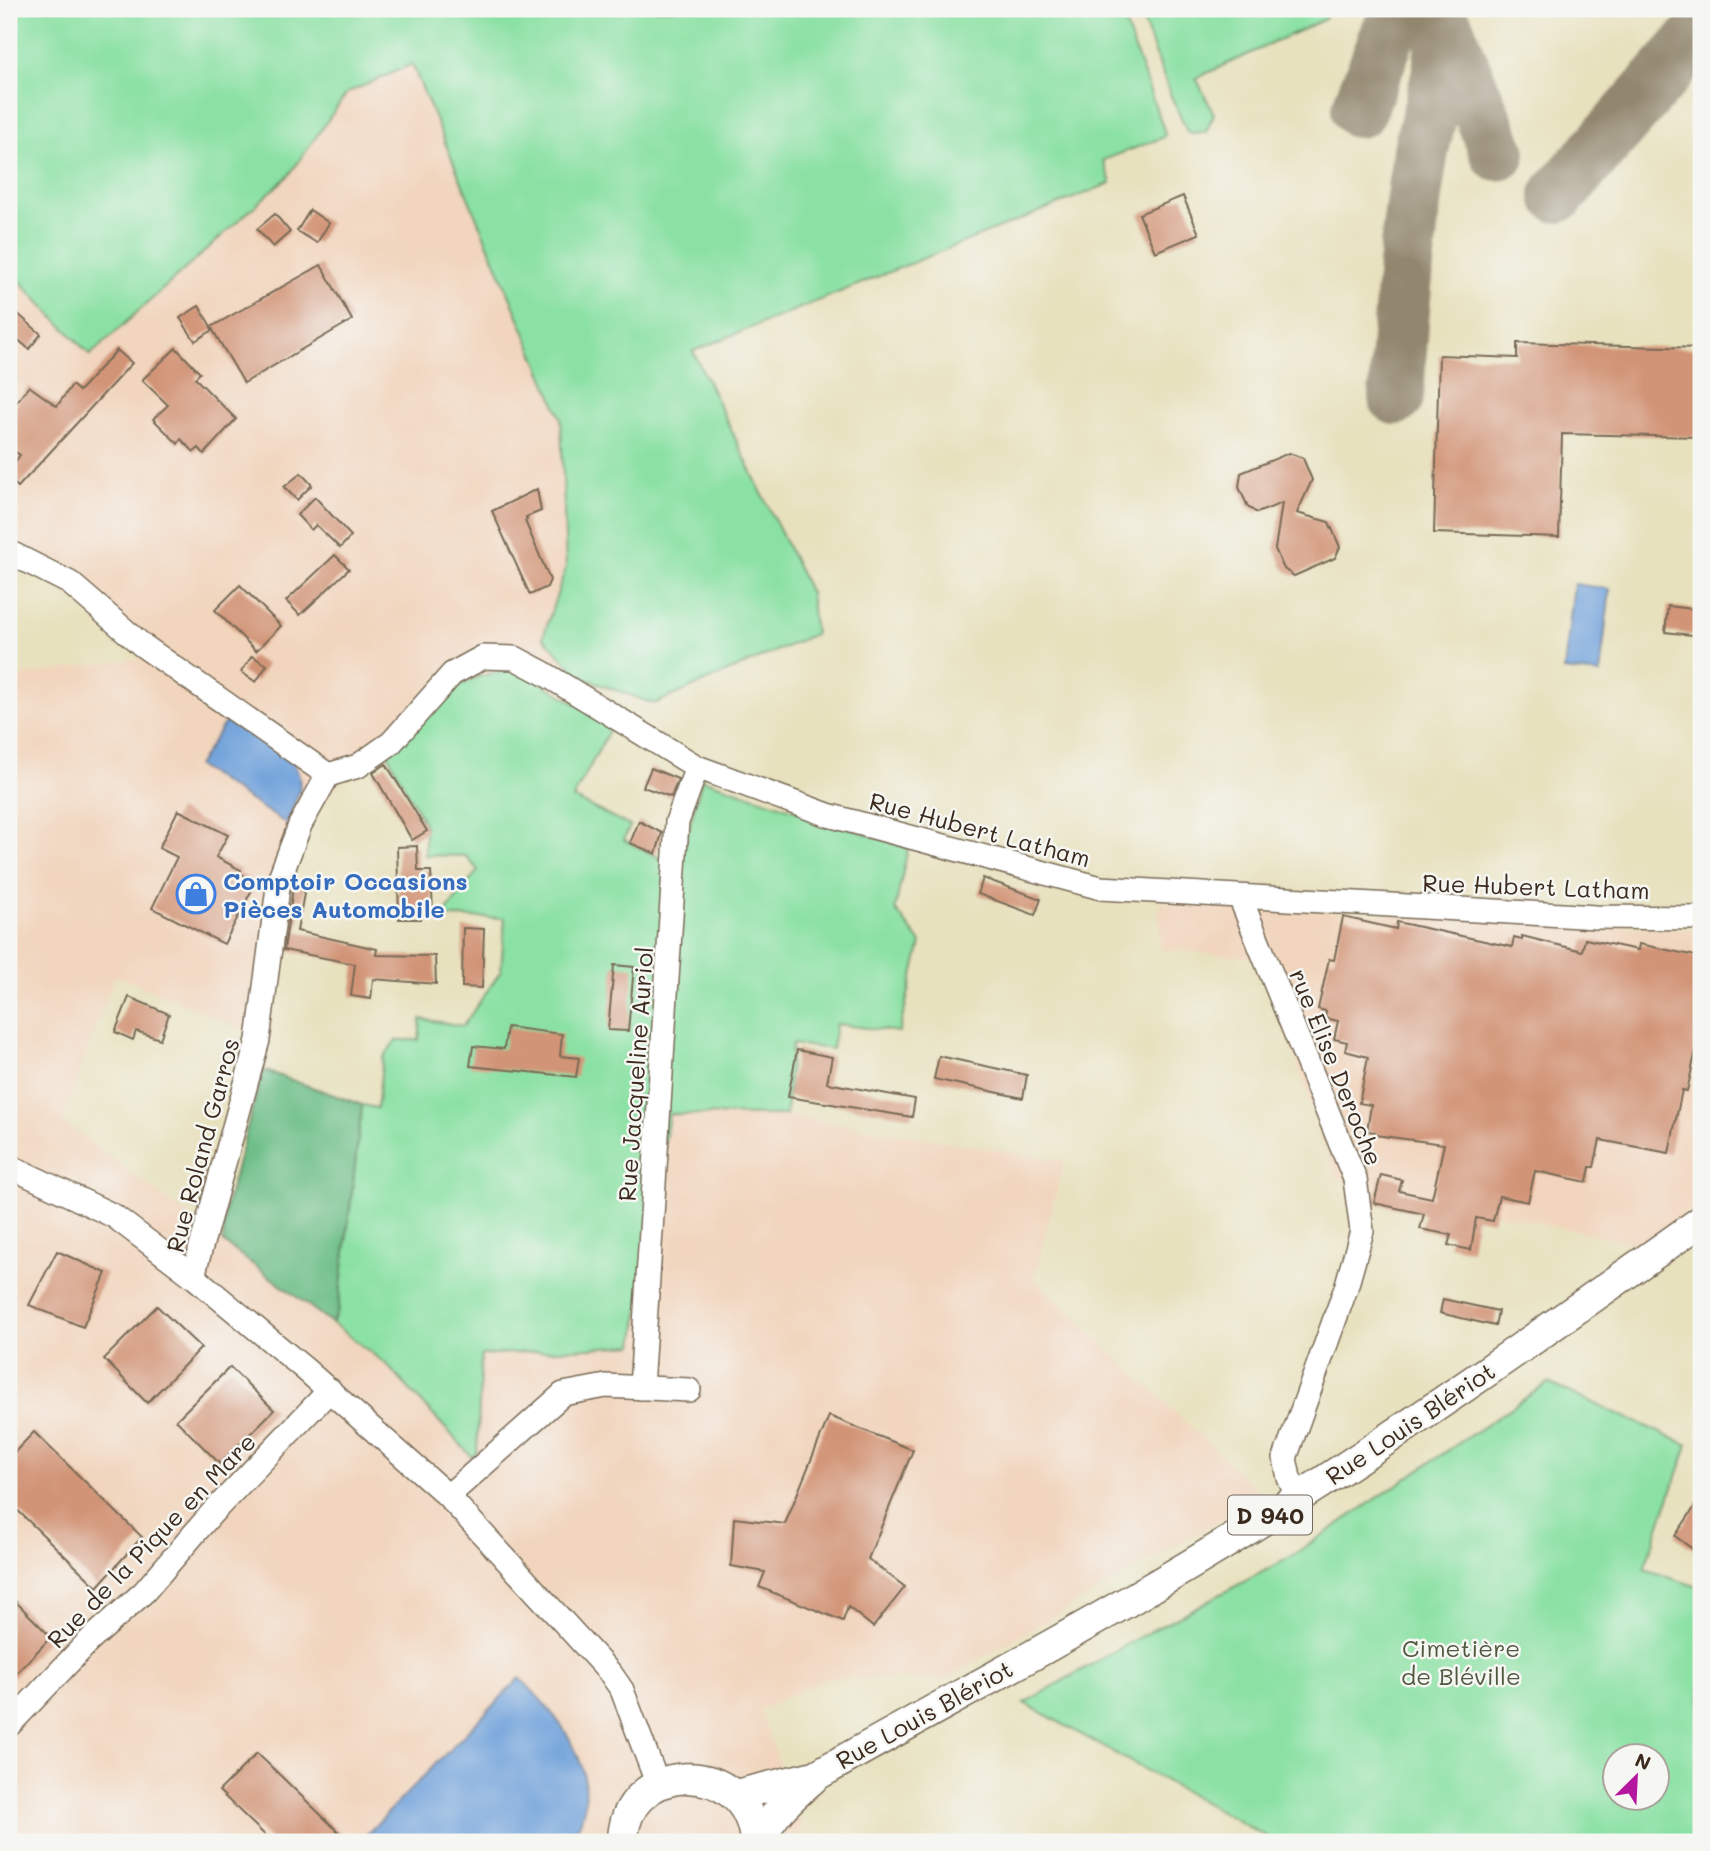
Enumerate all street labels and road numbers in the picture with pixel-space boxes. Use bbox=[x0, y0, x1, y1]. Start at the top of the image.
street label: Rue Hubert Latham bbox=[866, 785, 1094, 873]
street label: Rue Hubert Latham bbox=[1422, 867, 1650, 905]
street label: Rue Jacqueline Auriol bbox=[611, 946, 659, 1202]
street label: rue Elise Deroche bbox=[1283, 964, 1391, 1170]
street label: Rue Roland Garros bbox=[158, 1034, 246, 1256]
street label: Rue Louis Blériot bbox=[1319, 1355, 1501, 1491]
street label: Rue de la Pique en Mare bbox=[40, 1426, 262, 1654]
road number: D 940 bbox=[1228, 1496, 1312, 1534]
street label: Rue Louis Blériot bbox=[830, 1653, 1018, 1775]

